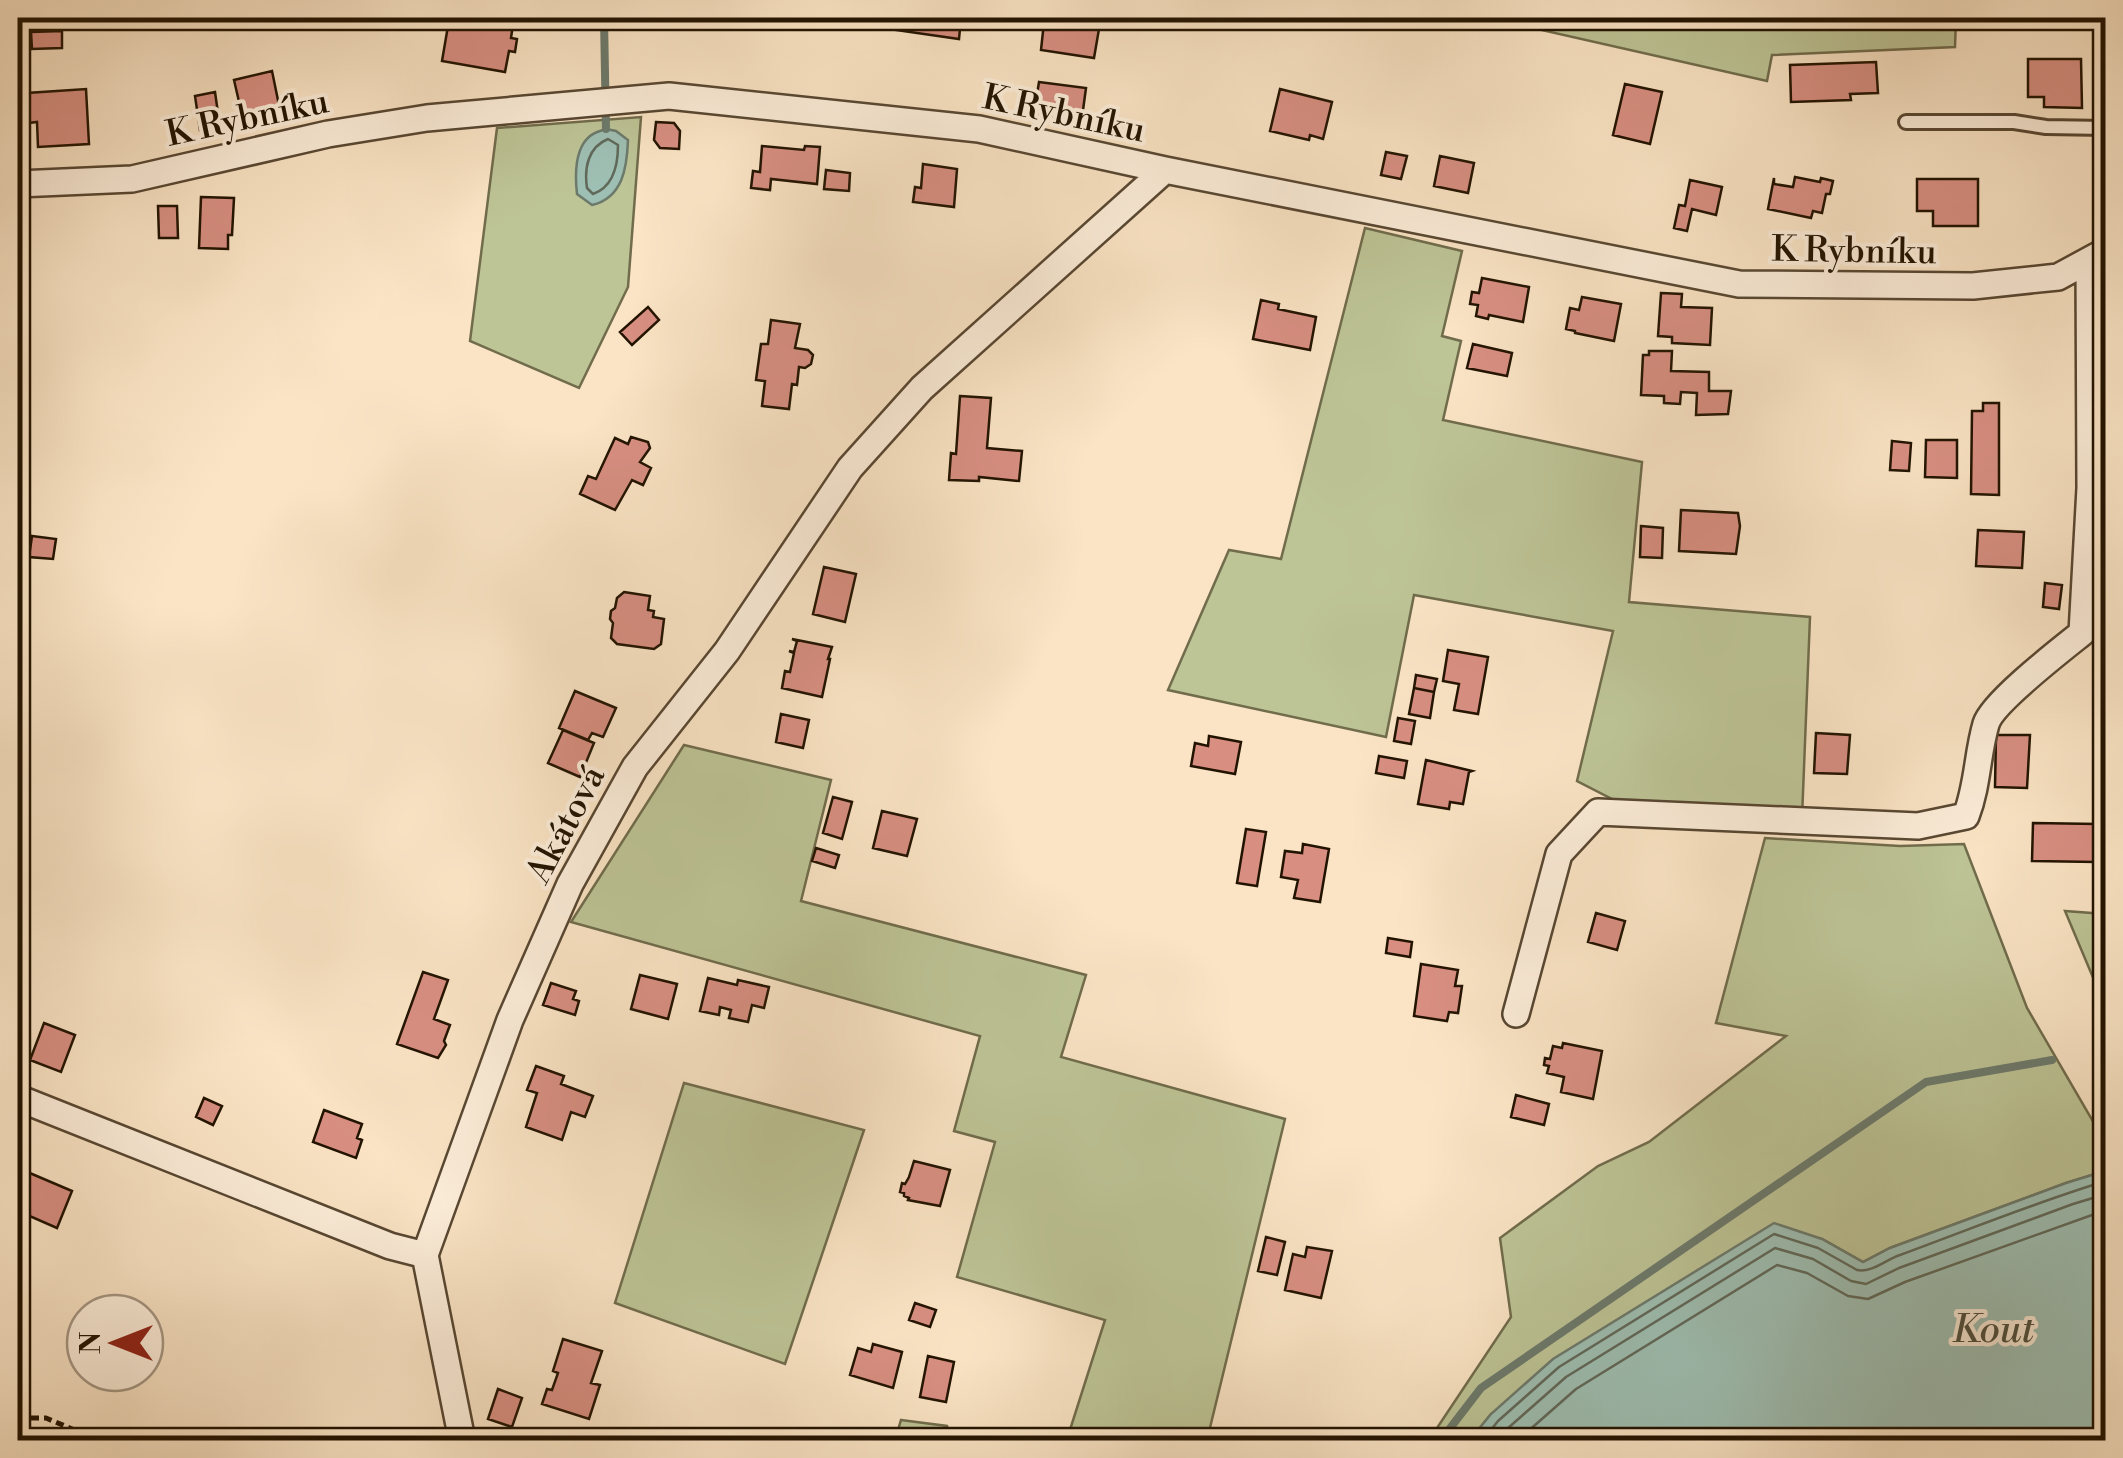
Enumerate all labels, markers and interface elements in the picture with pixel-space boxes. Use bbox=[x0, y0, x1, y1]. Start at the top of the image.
street label: K Rybníku bbox=[978, 76, 1149, 153]
street label: K Rybníku bbox=[162, 80, 333, 157]
street label: K Rybníku bbox=[1771, 229, 1937, 274]
street label: Akátová bbox=[517, 758, 615, 892]
north arrow bbox=[65, 1293, 165, 1393]
water label: Kout bbox=[1952, 1307, 2034, 1354]
text: N bbox=[74, 1332, 109, 1354]

